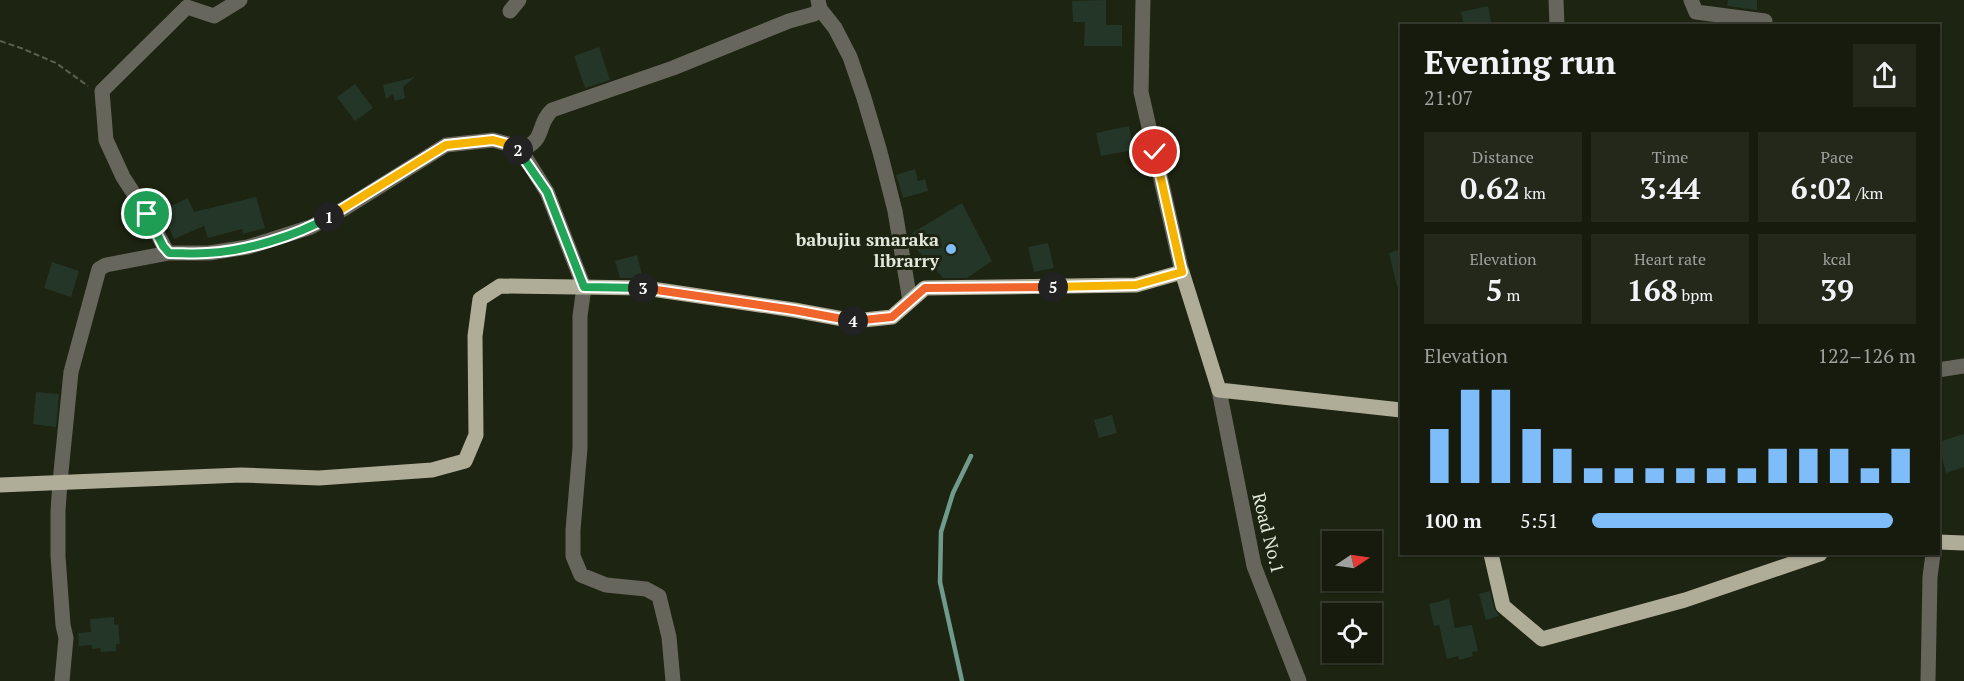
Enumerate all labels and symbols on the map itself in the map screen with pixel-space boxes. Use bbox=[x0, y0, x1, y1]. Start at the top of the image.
pin bbox=[1129, 126, 1180, 177]
pin: 2 bbox=[503, 135, 533, 165]
pin bbox=[121, 188, 172, 239]
pin: 1 bbox=[314, 202, 344, 232]
place label: babujiu smaraka librarry bbox=[795, 227, 939, 272]
marker: babujiu smaraka librarry bbox=[944, 242, 958, 256]
pin: 5 bbox=[1038, 272, 1068, 302]
pin: 3 bbox=[628, 273, 658, 303]
pin: 4 bbox=[838, 306, 868, 336]
street label: Road No.1 bbox=[1247, 490, 1291, 576]
north arrow bbox=[1322, 531, 1382, 591]

